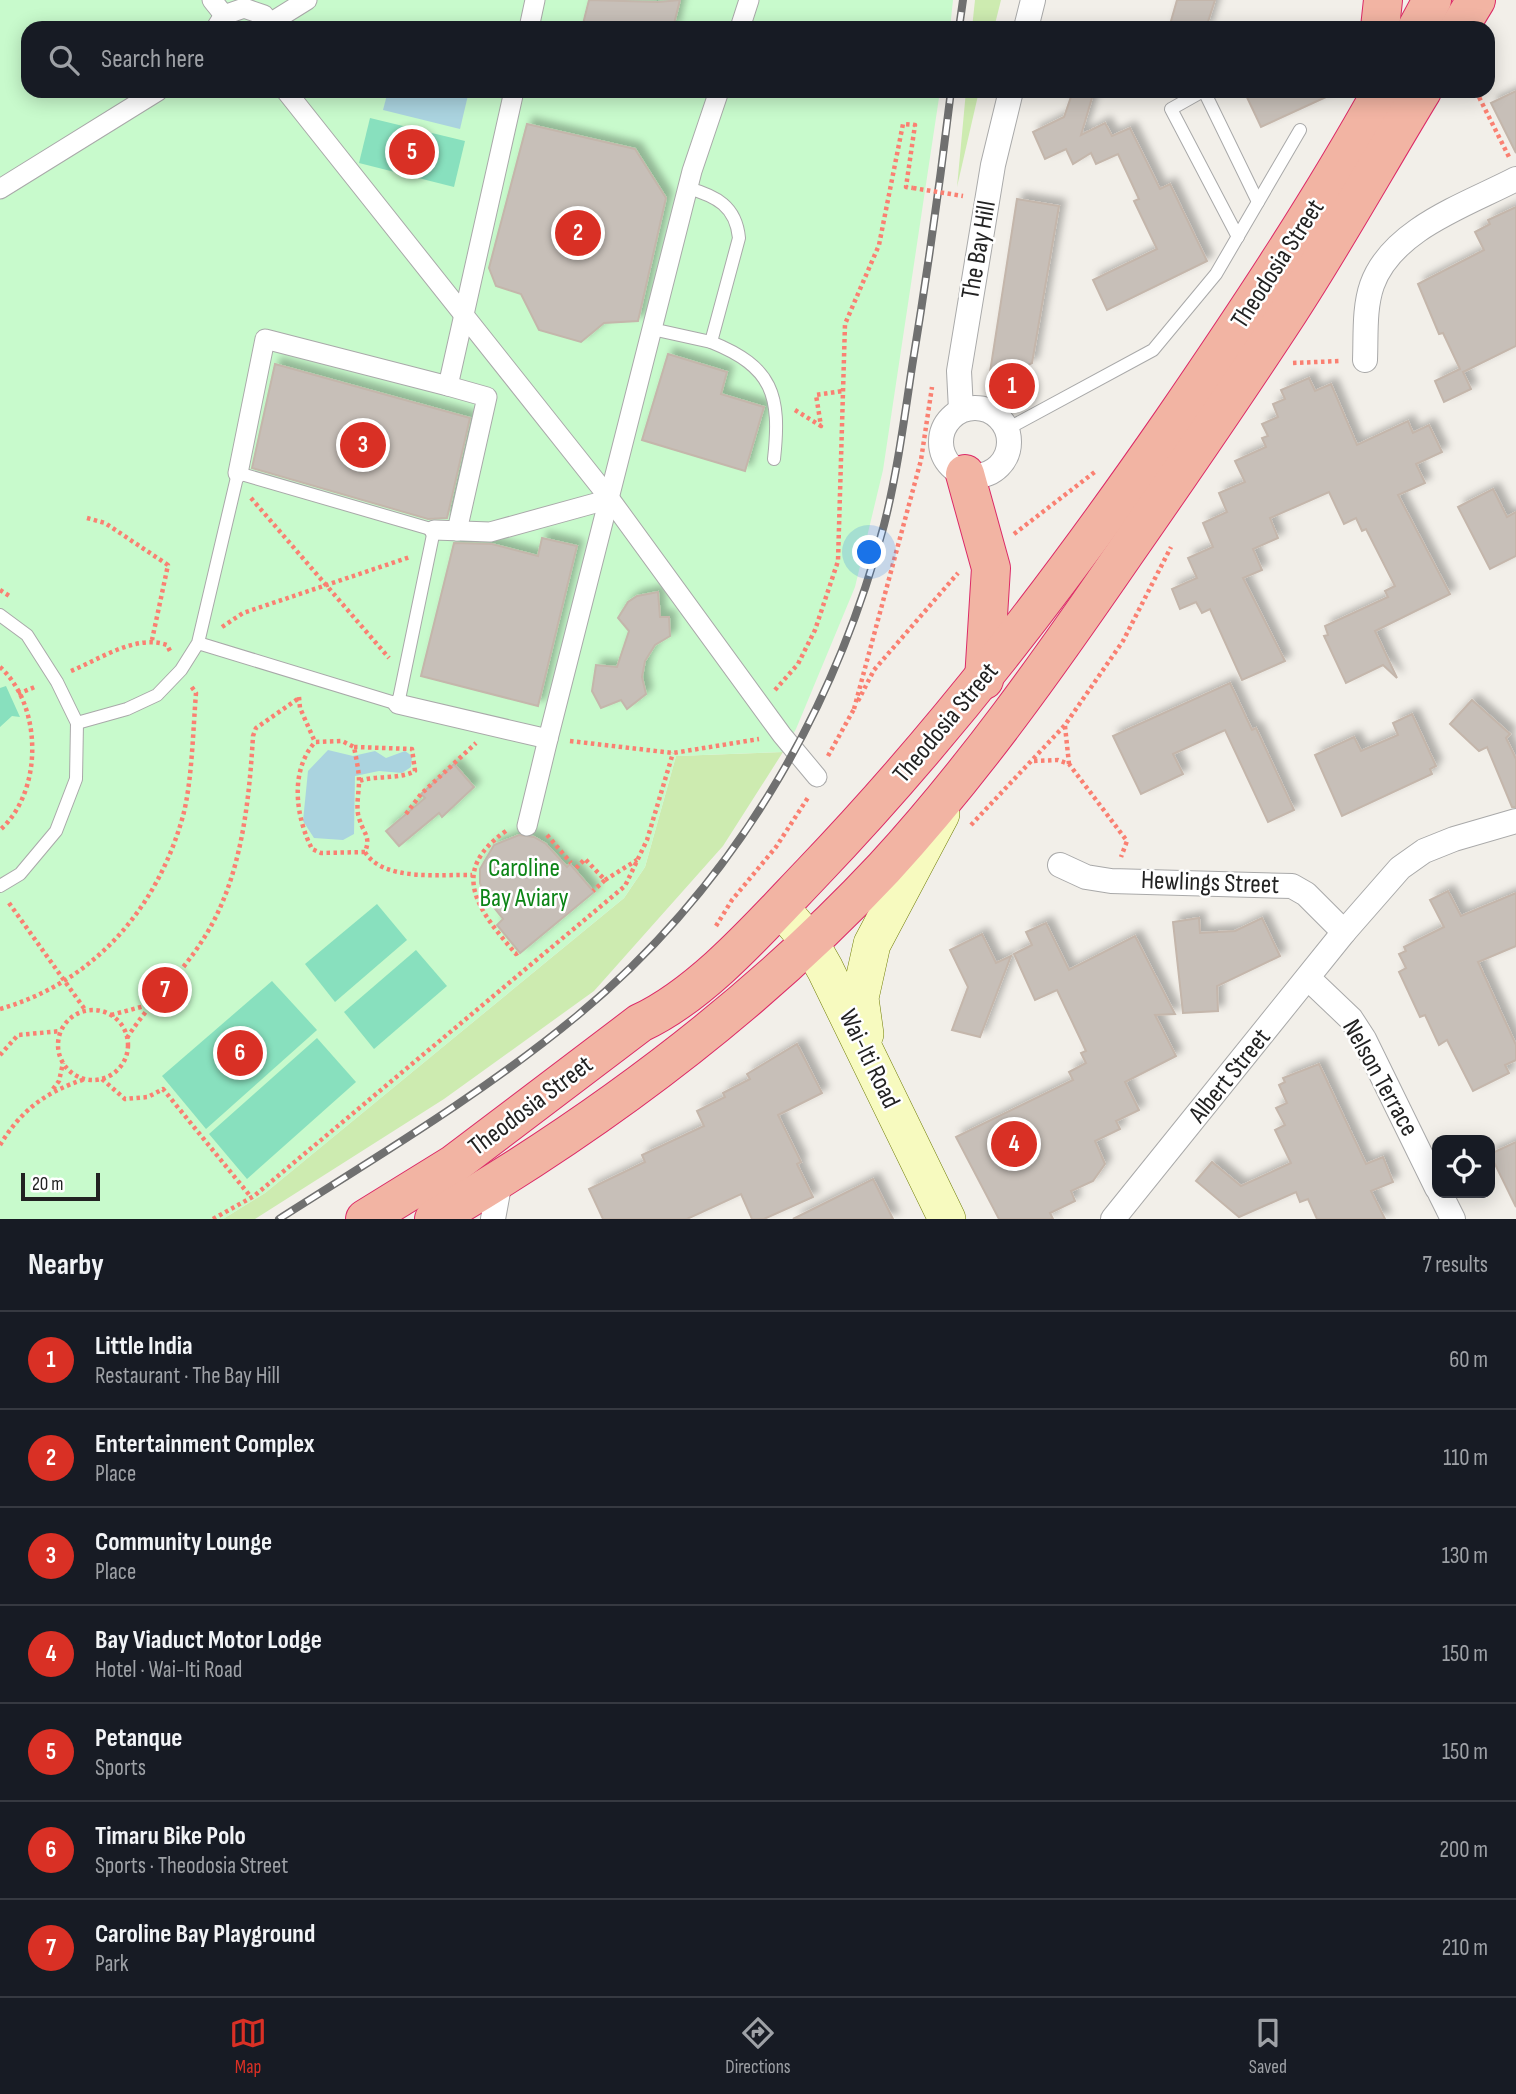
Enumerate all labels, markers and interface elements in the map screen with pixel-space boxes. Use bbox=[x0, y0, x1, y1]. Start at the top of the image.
search box bbox=[21, 21, 1495, 98]
icon: search bbox=[45, 41, 83, 79]
text: Search here bbox=[101, 44, 204, 75]
pin: 5 bbox=[389, 126, 435, 178]
street label: Theodosia Street bbox=[1225, 194, 1331, 334]
street label: The Bay Hill bbox=[955, 198, 1003, 302]
pin: 2 bbox=[555, 207, 601, 259]
pin: 1 bbox=[989, 360, 1035, 412]
pin: 3 bbox=[340, 419, 386, 471]
your location bbox=[852, 535, 886, 569]
street label: Theodosia Street bbox=[887, 656, 1005, 789]
park label: Caroline Bay Aviary bbox=[479, 853, 569, 914]
street label: Hewlings Street bbox=[1140, 865, 1280, 901]
pin: 7 bbox=[142, 964, 188, 1016]
street label: Wai-Iti Road bbox=[832, 1005, 906, 1113]
street label: Nelson Terrace bbox=[1335, 1014, 1425, 1142]
street label: Albert Street bbox=[1182, 1023, 1277, 1130]
pin: 6 bbox=[217, 1027, 263, 1079]
street label: Theodosia Street bbox=[463, 1049, 599, 1163]
pin: 4 bbox=[991, 1118, 1037, 1170]
map controls bbox=[1432, 1135, 1495, 1198]
button: locate bbox=[1432, 1135, 1495, 1198]
scale bar bbox=[21, 1170, 100, 1202]
text: 20 m bbox=[32, 1173, 64, 1196]
text: Nearby bbox=[28, 1247, 104, 1283]
text: 7 results bbox=[1422, 1251, 1488, 1279]
text: Little India bbox=[95, 1331, 193, 1362]
text: 1 bbox=[46, 1346, 56, 1374]
text: 60 m bbox=[1449, 1346, 1488, 1374]
text: Restaurant · The Bay Hill bbox=[95, 1362, 280, 1390]
text: Entertainment Complex bbox=[95, 1429, 315, 1460]
text: 2 bbox=[46, 1444, 56, 1472]
text: 110 m bbox=[1443, 1444, 1488, 1472]
text: Place bbox=[95, 1460, 136, 1488]
text: Community Lounge bbox=[95, 1527, 272, 1558]
text: 3 bbox=[46, 1542, 56, 1570]
text: 130 m bbox=[1442, 1542, 1488, 1570]
text: Place bbox=[95, 1558, 136, 1586]
text: Bay Viaduct Motor Lodge bbox=[95, 1625, 322, 1656]
text: 4 bbox=[46, 1640, 56, 1668]
text: 150 m bbox=[1442, 1640, 1488, 1668]
text: Hotel · Wai-Iti Road bbox=[95, 1656, 242, 1684]
text: Petanque bbox=[95, 1723, 182, 1754]
text: 5 bbox=[46, 1738, 56, 1766]
text: 150 m bbox=[1442, 1738, 1488, 1766]
text: Sports bbox=[95, 1754, 146, 1782]
text: Timaru Bike Polo bbox=[95, 1821, 246, 1852]
text: 6 bbox=[46, 1836, 56, 1864]
text: 200 m bbox=[1440, 1836, 1488, 1864]
text: Sports · Theodosia Street bbox=[95, 1852, 288, 1880]
text: Caroline Bay Playground bbox=[95, 1919, 315, 1950]
text: 7 bbox=[46, 1934, 56, 1962]
text: 210 m bbox=[1442, 1934, 1488, 1962]
text: Park bbox=[95, 1950, 129, 1978]
tab: Map bbox=[229, 2014, 267, 2079]
tab: Directions bbox=[725, 2014, 791, 2079]
tab: Saved bbox=[1249, 2014, 1287, 2079]

